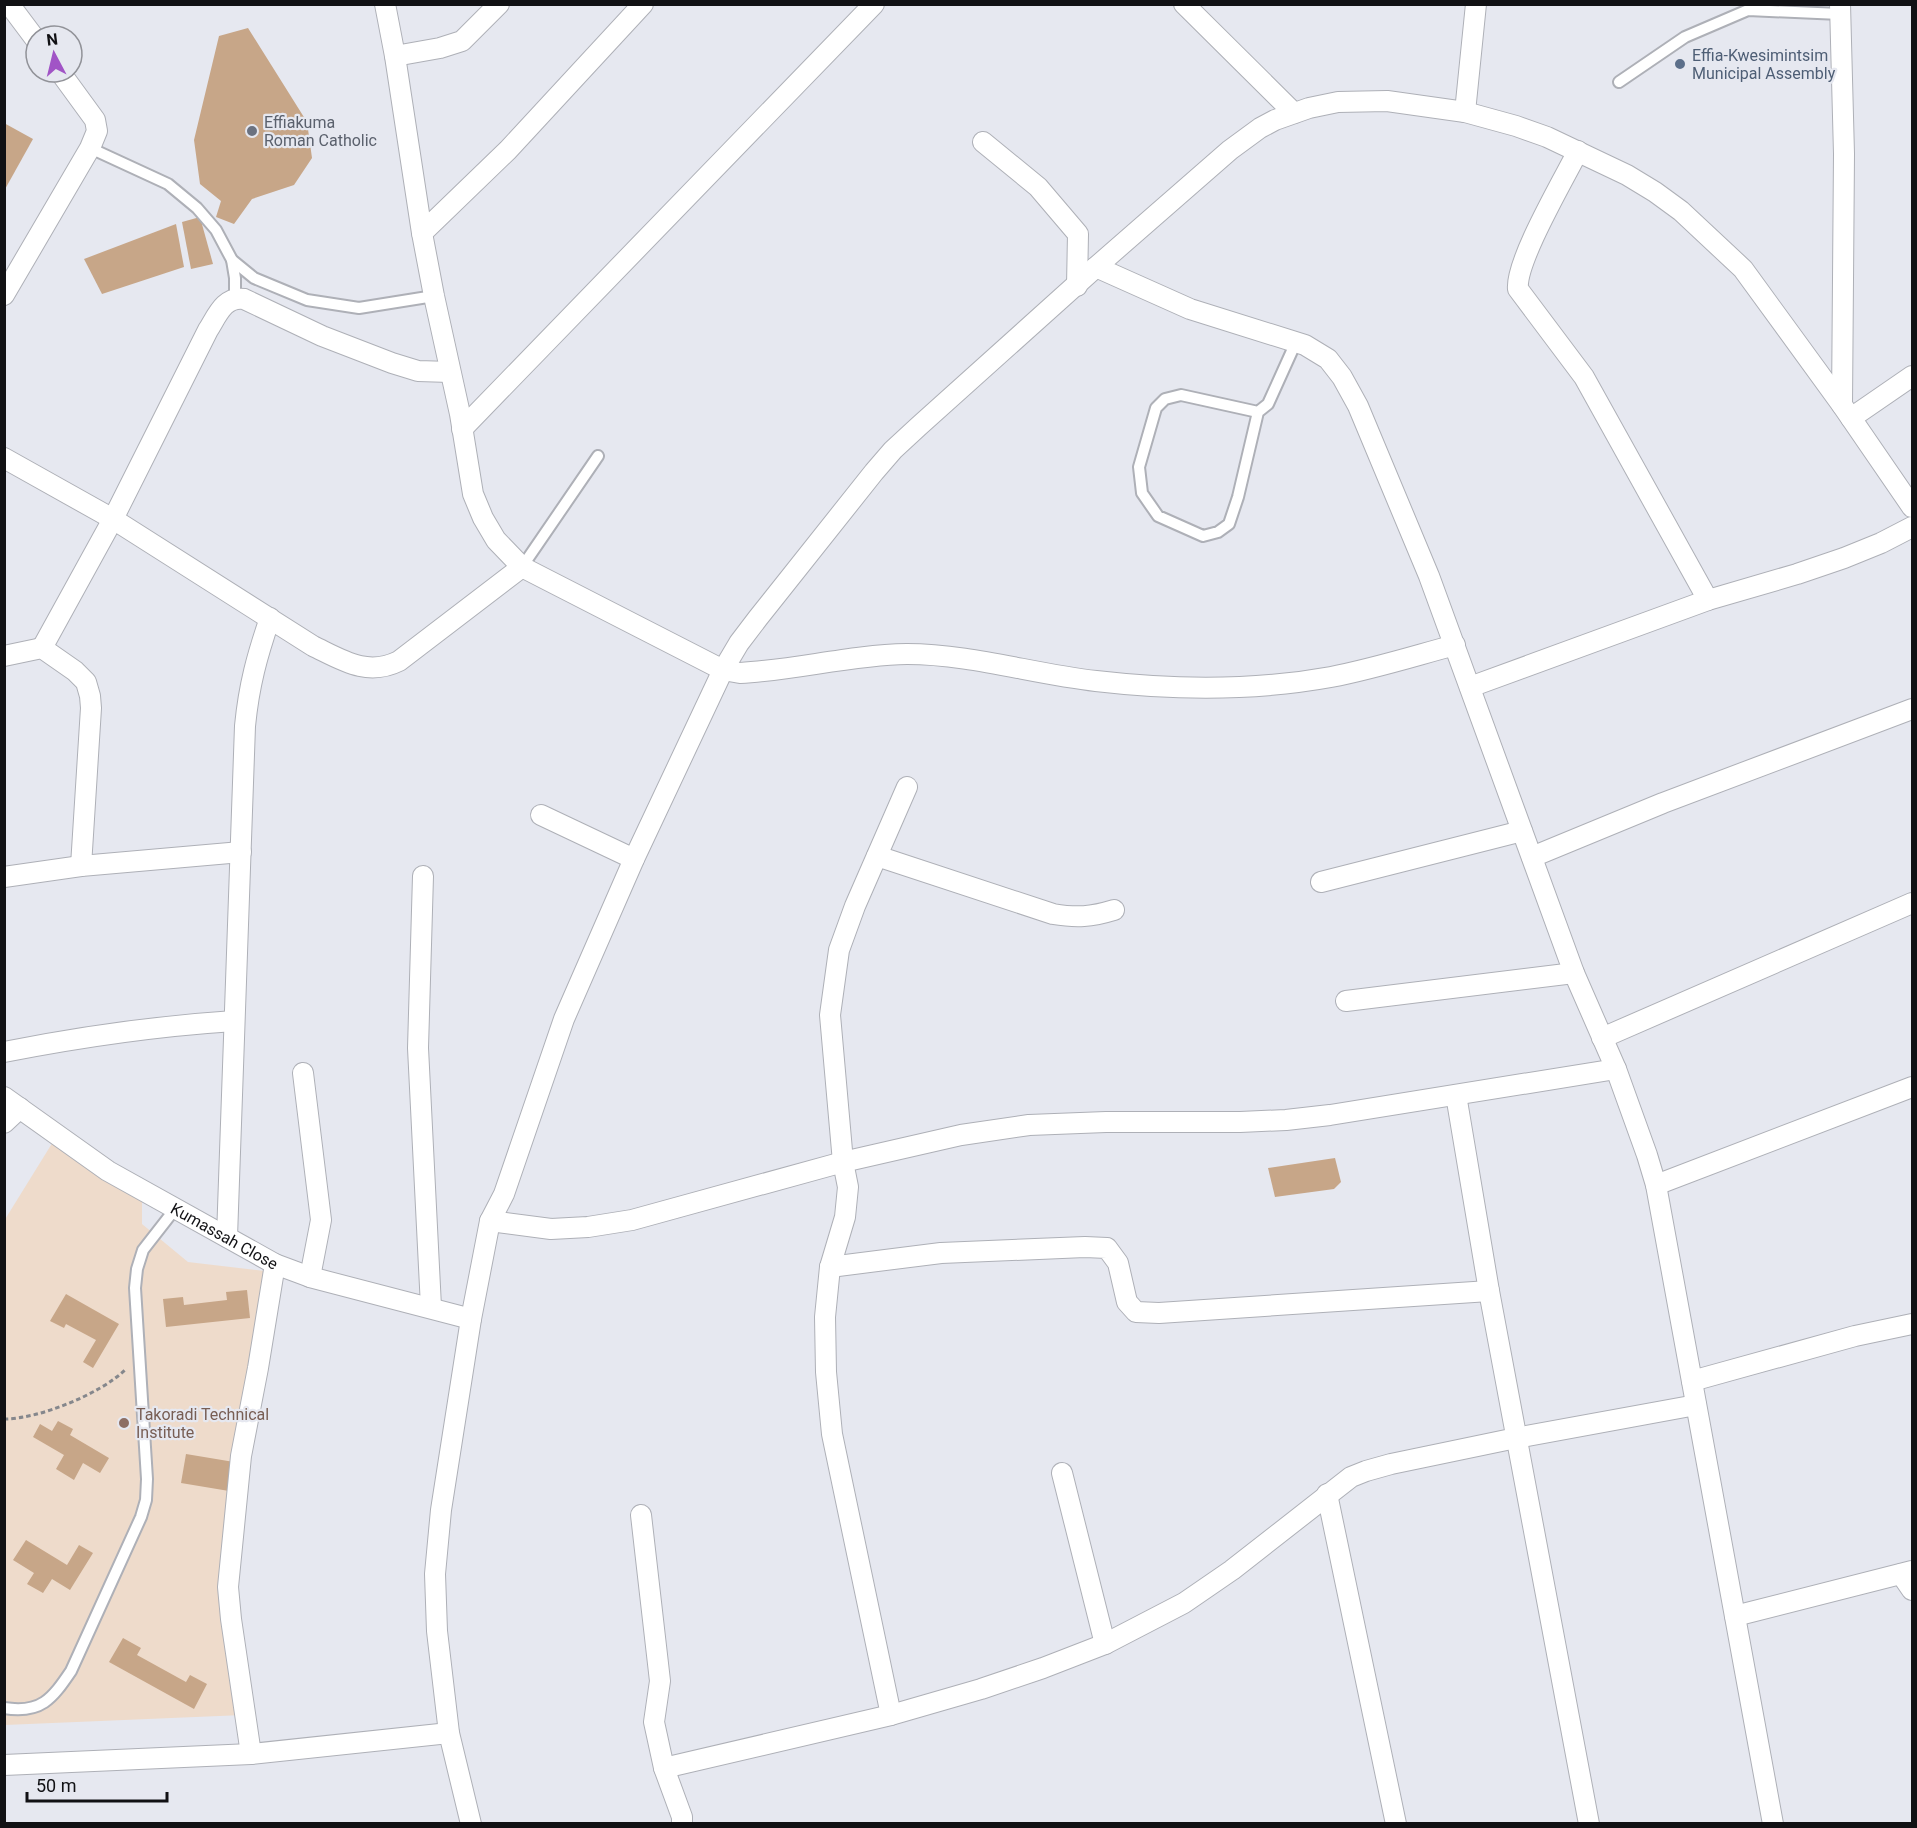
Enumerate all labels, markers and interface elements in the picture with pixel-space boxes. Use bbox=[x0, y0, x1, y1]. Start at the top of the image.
north arrow bbox=[24, 24, 84, 84]
text: N bbox=[45, 29, 59, 50]
place label: Effia-Kwesimintsim Municipal Assembly bbox=[1692, 46, 1836, 83]
marker: Effia-Kwesimintsim Municipal Assembly bbox=[1673, 57, 1687, 71]
place label: Effiakuma Roman Catholic bbox=[264, 113, 377, 150]
marker: Effiakuma Roman Catholic bbox=[245, 124, 259, 138]
street label: Kumassah Close bbox=[168, 1198, 281, 1273]
place label: Takoradi Technical Institute bbox=[136, 1405, 269, 1442]
marker: Takoradi Technical Institute bbox=[117, 1416, 131, 1430]
scale bar bbox=[27, 1765, 166, 1803]
text: 50 m bbox=[36, 1775, 76, 1796]

